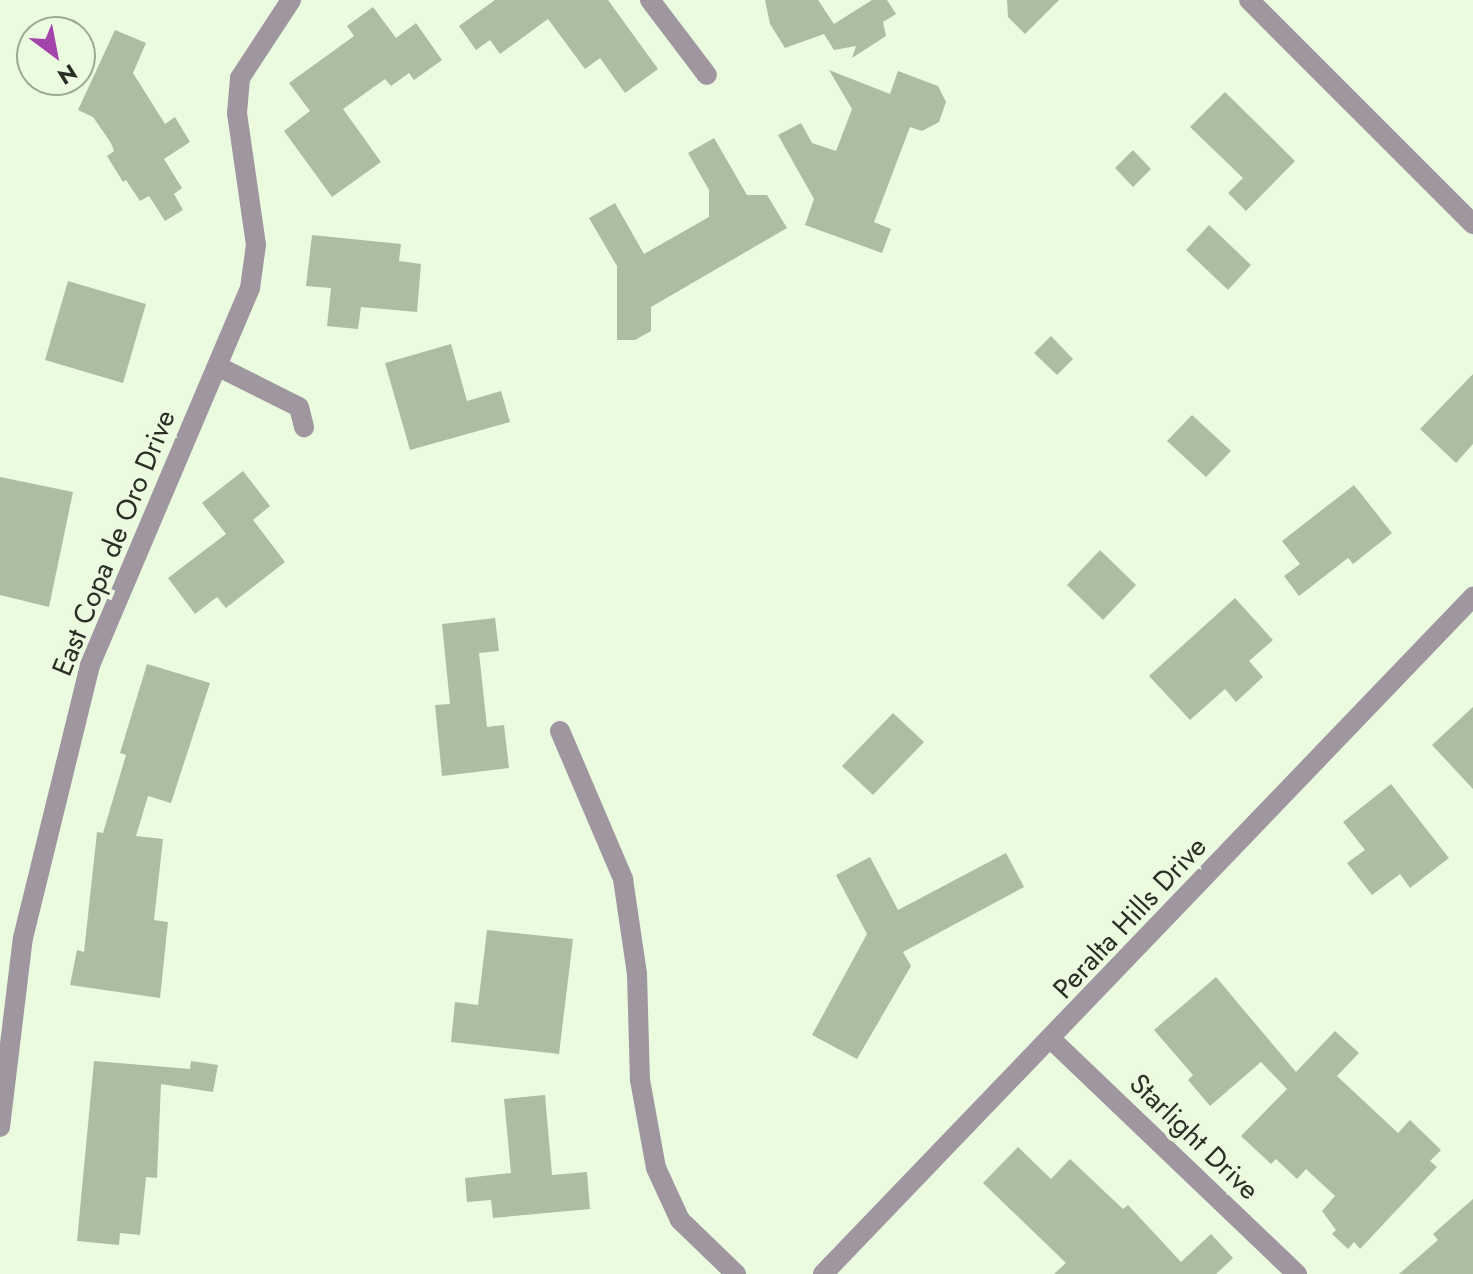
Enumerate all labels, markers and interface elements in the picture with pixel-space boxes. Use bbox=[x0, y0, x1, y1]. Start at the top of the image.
north arrow bbox=[16, 16, 96, 96]
text: N bbox=[52, 56, 84, 93]
street label: East Copa de Oro Drive bbox=[45, 405, 183, 681]
street label: Peralta Hills Drive bbox=[1046, 830, 1214, 1006]
street label: Starlight Drive bbox=[1122, 1067, 1266, 1207]

